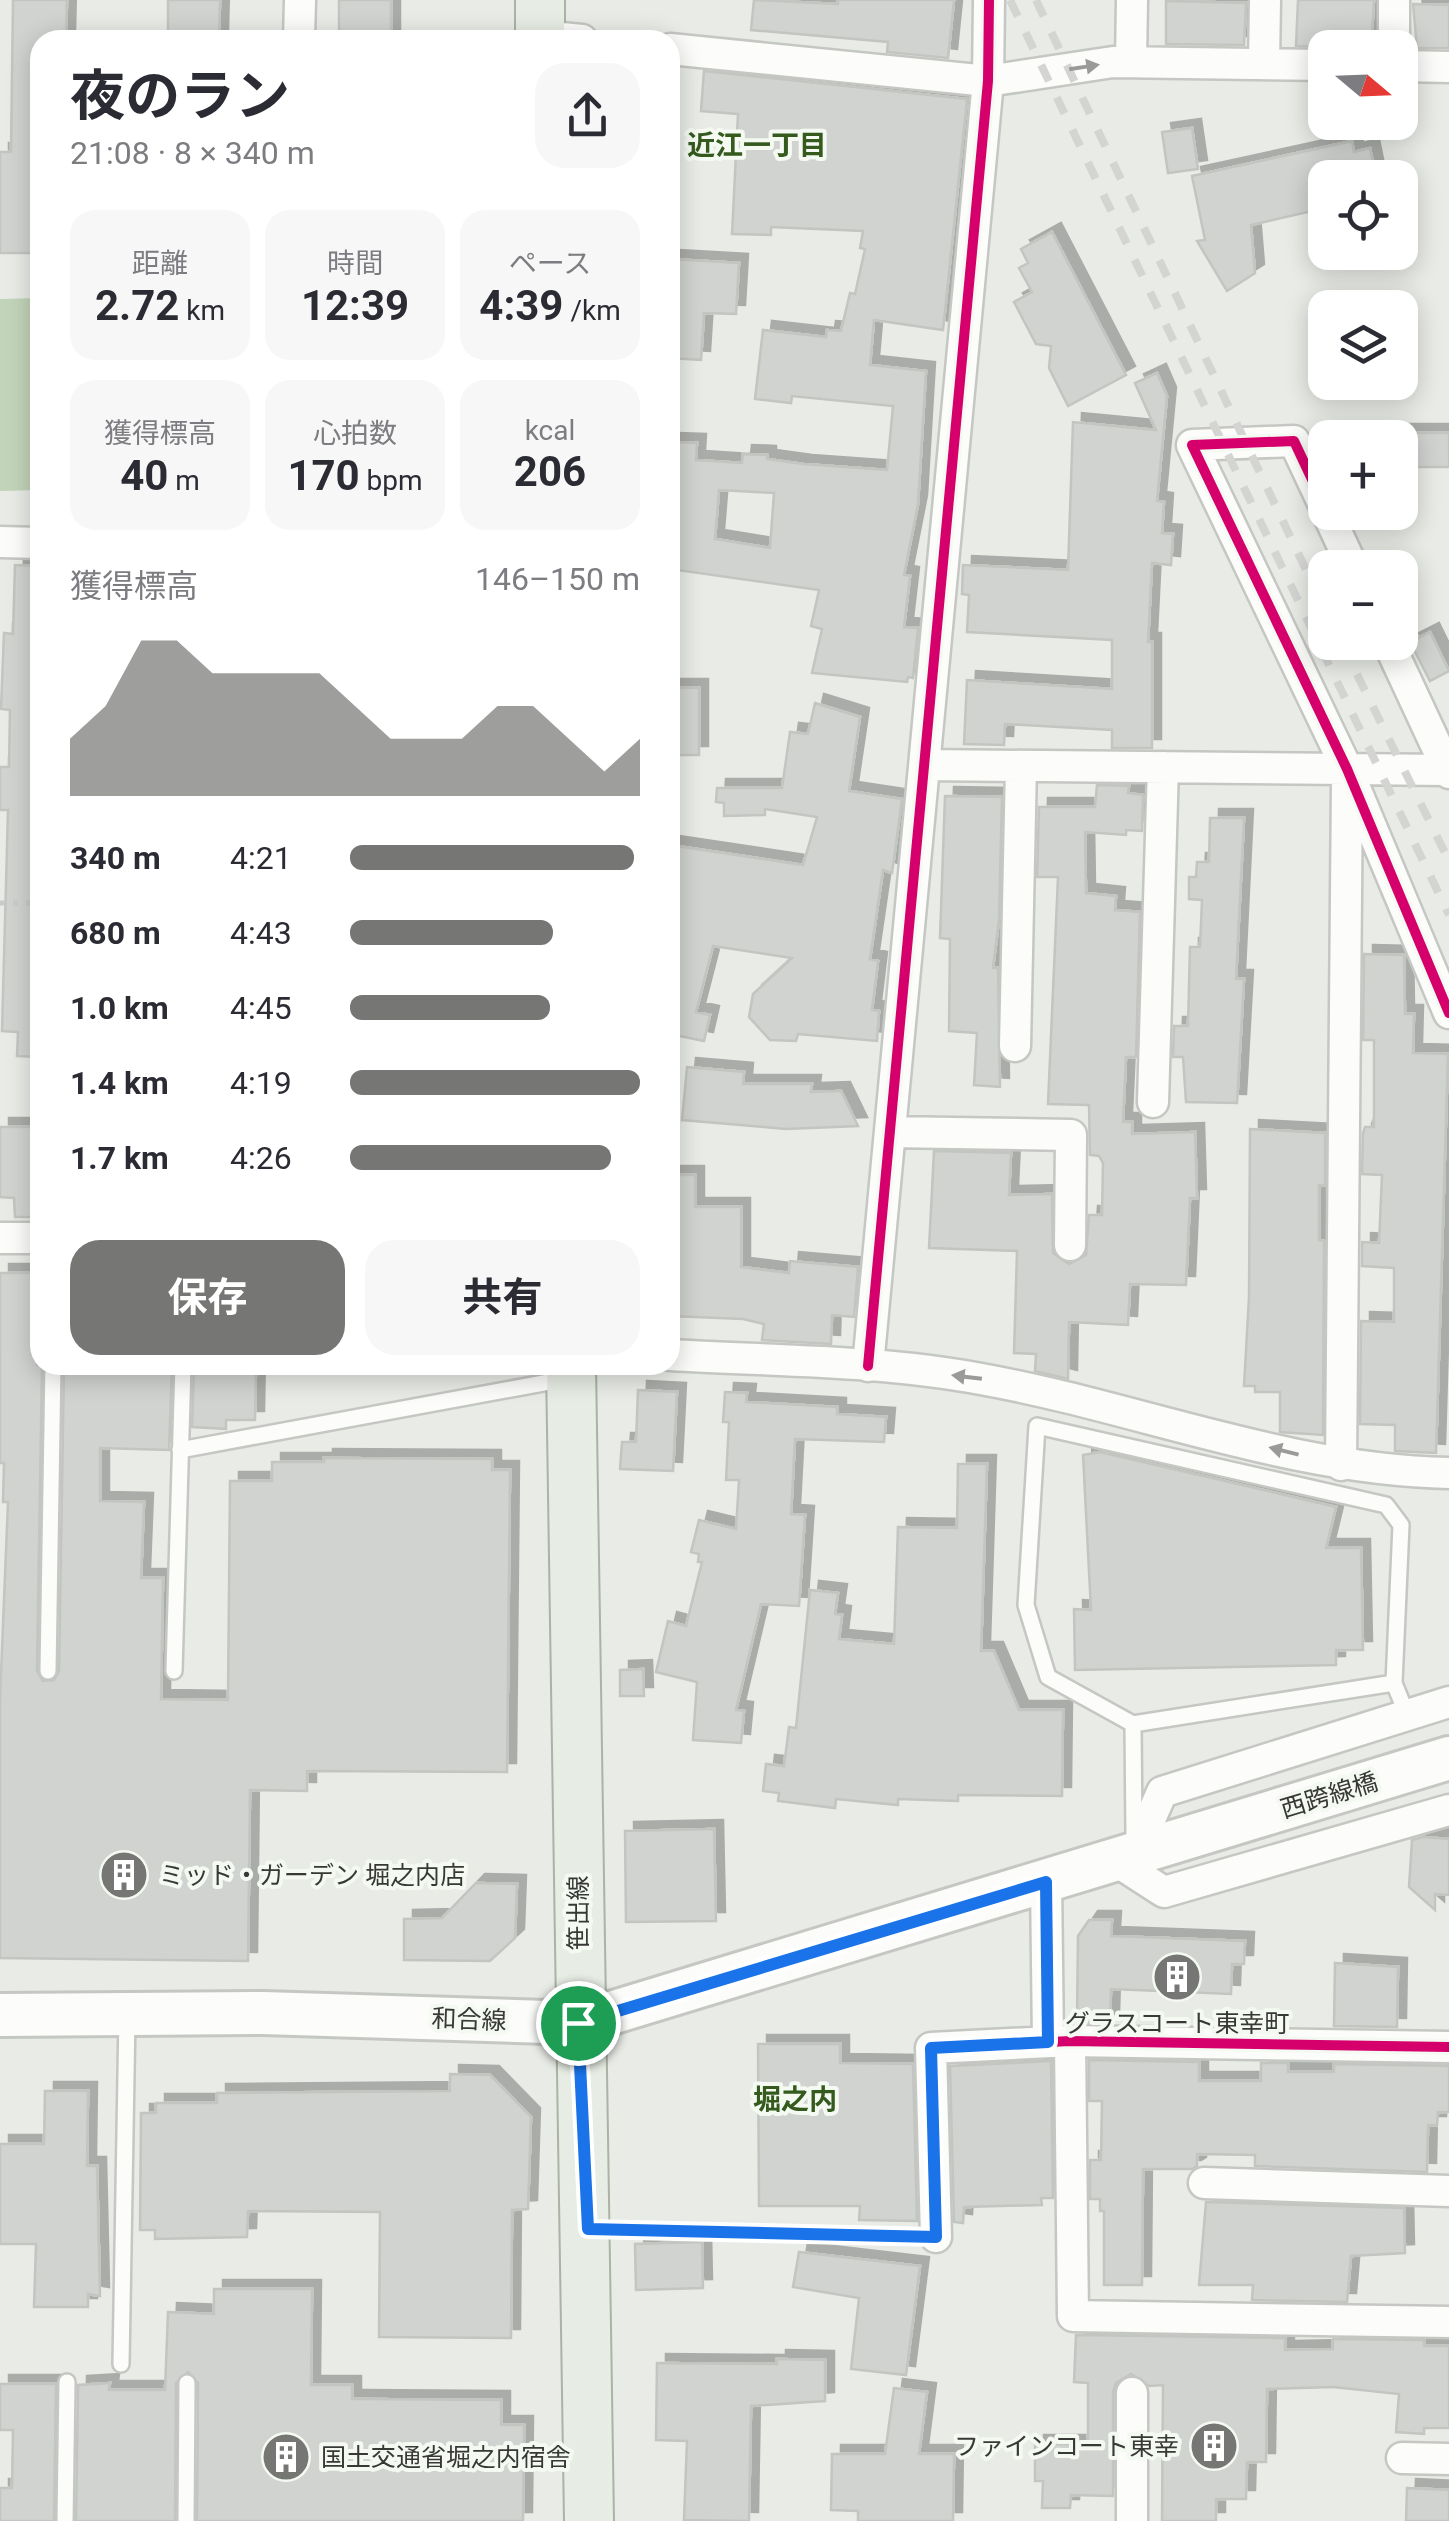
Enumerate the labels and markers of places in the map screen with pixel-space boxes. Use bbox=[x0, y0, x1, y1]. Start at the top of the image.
building icon: ミッド・ガーデン 堀之内店 bbox=[98, 1849, 150, 1901]
place label: ミッド・ガーデン 堀之内店 bbox=[159, 1861, 465, 1890]
building icon: グラスコート東幸町 bbox=[1151, 1951, 1203, 2003]
pin bbox=[536, 1981, 621, 2066]
place label: グラスコート東幸町 bbox=[1065, 2009, 1289, 2038]
building icon: ファインコート東幸 bbox=[1188, 2420, 1240, 2472]
building icon: 国土交通省堀之内宿舎 bbox=[260, 2431, 312, 2483]
place label: ファインコート東幸 bbox=[954, 2432, 1179, 2461]
place label: 国土交通省堀之内宿舎 bbox=[321, 2443, 571, 2472]

